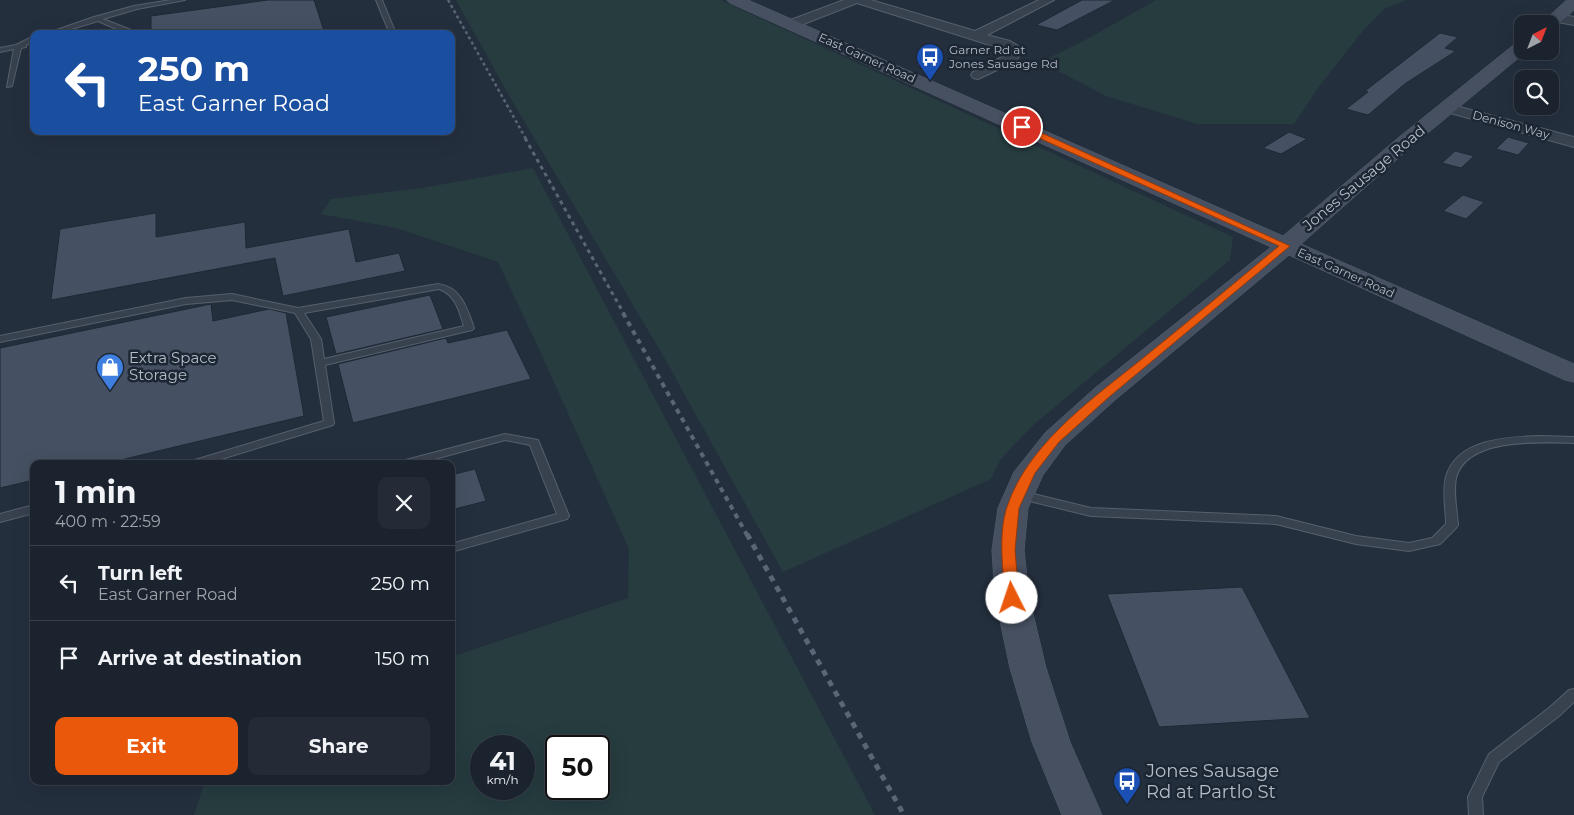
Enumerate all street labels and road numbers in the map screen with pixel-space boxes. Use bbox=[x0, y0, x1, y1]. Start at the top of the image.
street label: East Garner Road bbox=[816, 29, 918, 86]
street label: Denison Way bbox=[1471, 107, 1552, 142]
street label: Jones Sausage Road bbox=[1298, 121, 1429, 235]
street label: East Garner Road bbox=[1295, 244, 1397, 301]

